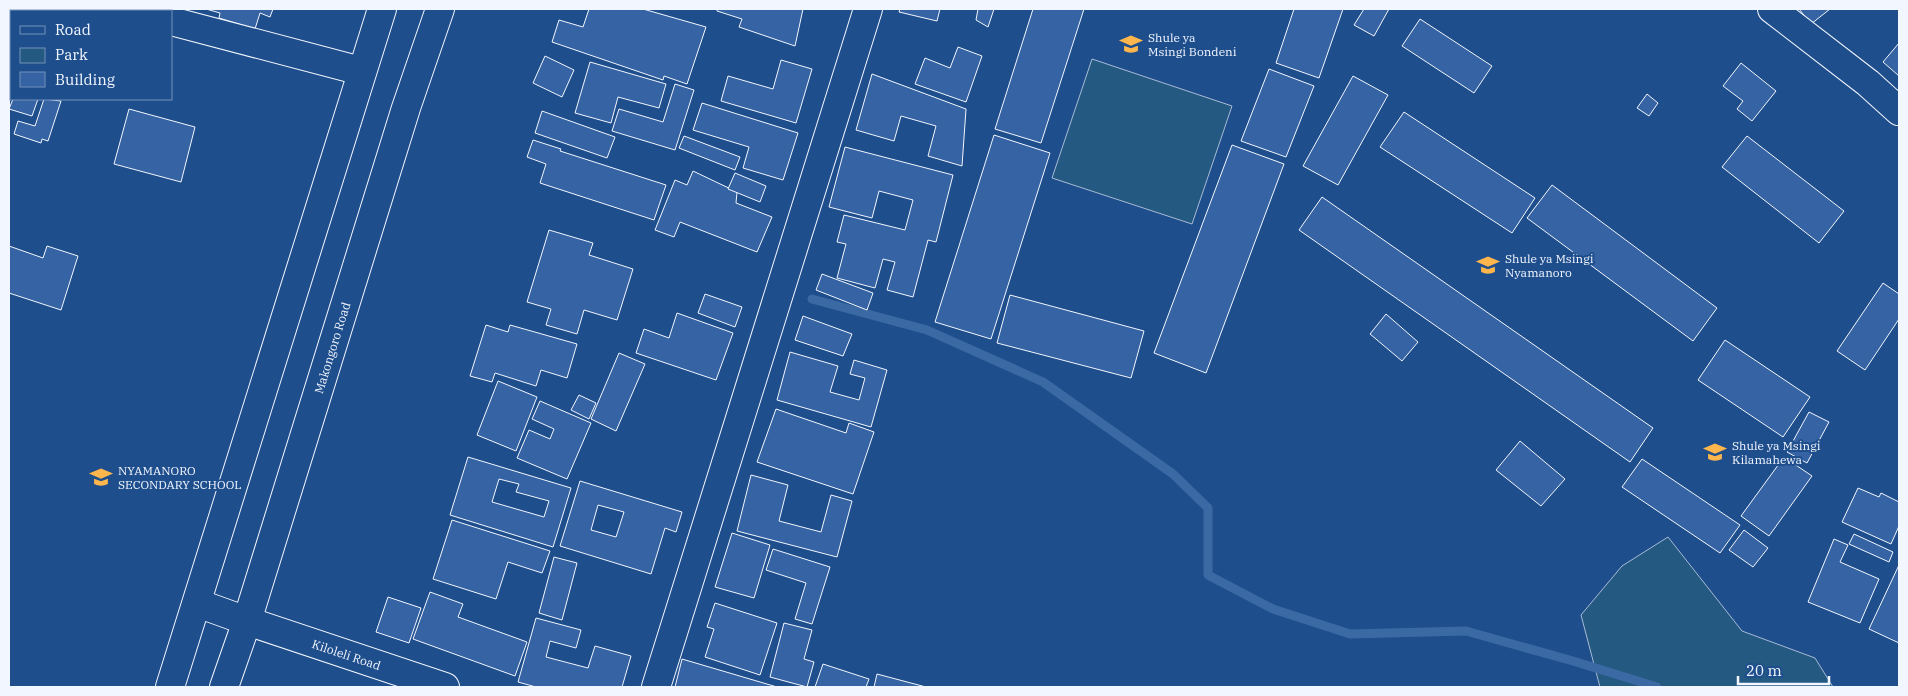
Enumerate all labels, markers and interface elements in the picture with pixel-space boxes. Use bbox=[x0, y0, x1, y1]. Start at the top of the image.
legend bbox=[10, 10, 172, 100]
text: Road bbox=[55, 20, 91, 39]
place label: Shule ya Msingi Bondeni bbox=[1148, 30, 1237, 59]
school or university icon: Shule ya Msingi Bondeni bbox=[1118, 31, 1144, 57]
text: Park bbox=[55, 45, 88, 64]
text: Building bbox=[55, 70, 115, 89]
place label: Shule ya Msingi Nyamanoro bbox=[1505, 251, 1594, 280]
school or university icon: Shule ya Msingi Nyamanoro bbox=[1475, 252, 1501, 278]
street label: Makongoro Road bbox=[310, 300, 353, 395]
place label: Shule ya Msingi Kilamahewa bbox=[1732, 438, 1821, 467]
school or university icon: Shule ya Msingi Kilamahewa bbox=[1702, 439, 1728, 465]
place label: NYAMANORO SECONDARY SCHOOL bbox=[118, 463, 241, 492]
school or university icon: NYAMANORO SECONDARY SCHOOL bbox=[88, 464, 114, 490]
street label: Kiloleli Road bbox=[310, 636, 383, 673]
scale bar bbox=[1738, 654, 1829, 686]
text: 20 m bbox=[1746, 661, 1782, 680]

